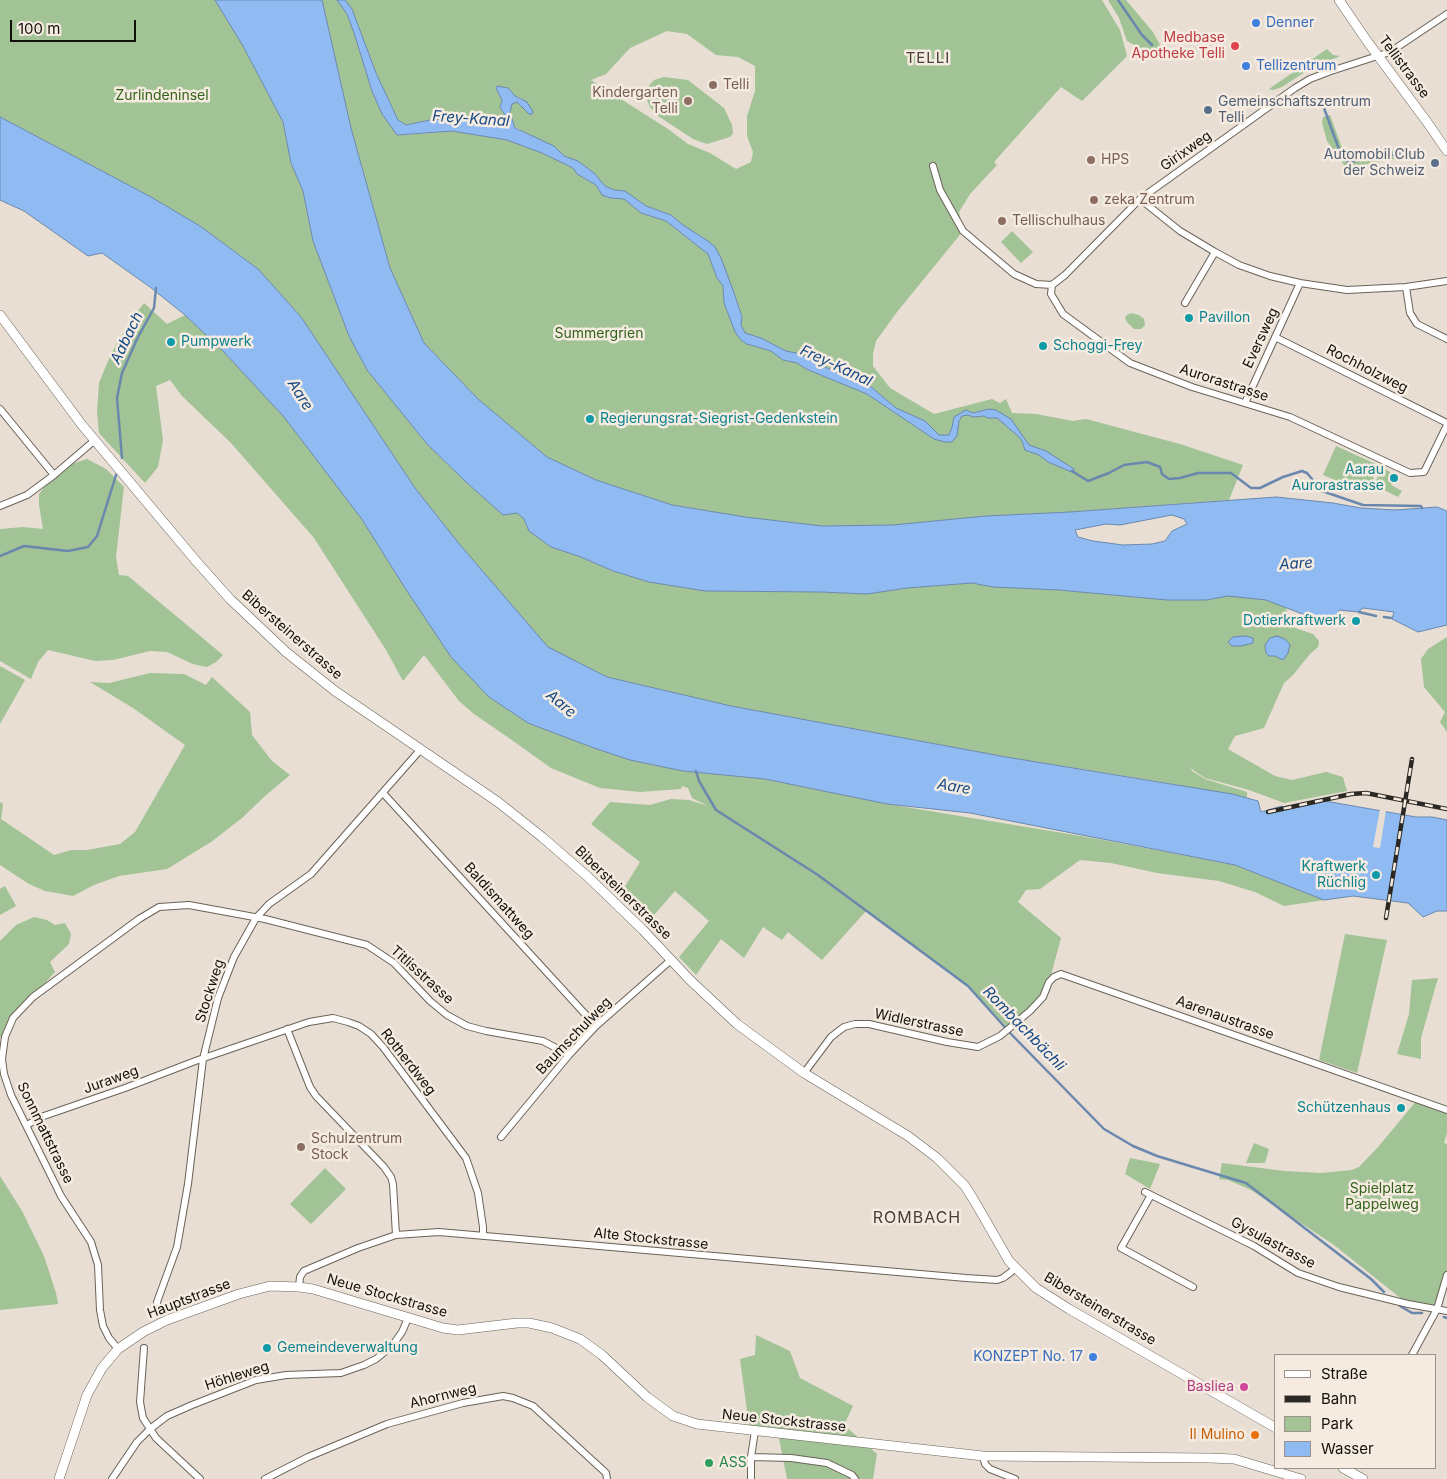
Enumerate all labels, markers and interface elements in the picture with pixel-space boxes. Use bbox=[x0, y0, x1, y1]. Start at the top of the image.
scale bar bbox=[12, 10, 139, 42]
place label: Denner bbox=[1266, 15, 1314, 31]
marker: Denner bbox=[1250, 17, 1262, 29]
text: 100 m bbox=[18, 19, 60, 38]
place label: Medbase Apotheke Telli bbox=[1132, 30, 1225, 62]
street label: Tellistrasse bbox=[1375, 32, 1433, 102]
marker: Medbase Apotheke Telli bbox=[1229, 40, 1241, 52]
district label: TELLI bbox=[905, 49, 951, 67]
place label: Tellizentrum bbox=[1256, 58, 1337, 74]
marker: Tellizentrum bbox=[1240, 60, 1252, 72]
place label: Telli bbox=[723, 77, 749, 93]
marker: Telli bbox=[707, 79, 719, 91]
place label: Kindergarten Telli bbox=[592, 85, 678, 118]
park label: Zurlindeninsel bbox=[115, 88, 209, 104]
place label: Gemeinschaftszentrum Telli bbox=[1218, 94, 1371, 126]
marker: Kindergarten Telli bbox=[682, 95, 694, 107]
marker: Gemeinschaftszentrum Telli bbox=[1202, 104, 1214, 116]
water label: Frey-Kanal bbox=[432, 107, 510, 131]
street label: Girixweg bbox=[1157, 127, 1215, 175]
place label: Automobil Club der Schweiz bbox=[1324, 147, 1425, 180]
place label: HPS bbox=[1101, 152, 1129, 168]
marker: HPS bbox=[1085, 154, 1097, 166]
marker: Automobil Club der Schweiz bbox=[1429, 157, 1441, 169]
place label: zeka Zentrum bbox=[1104, 192, 1195, 208]
marker: zeka Zentrum bbox=[1088, 194, 1100, 206]
place label: Tellischulhaus bbox=[1012, 213, 1105, 229]
marker: Tellischulhaus bbox=[996, 215, 1008, 227]
street label: Eversweg bbox=[1240, 305, 1282, 371]
water label: Aabach bbox=[107, 309, 147, 367]
place label: Pavillon bbox=[1199, 310, 1250, 326]
marker: Pavillon bbox=[1183, 312, 1195, 324]
park label: Summergrien bbox=[555, 326, 643, 342]
place label: Pumpwerk bbox=[181, 334, 251, 350]
marker: Pumpwerk bbox=[165, 336, 177, 348]
place label: Schoggi-Frey bbox=[1053, 338, 1142, 354]
marker: Schoggi-Frey bbox=[1037, 340, 1049, 352]
street label: Rochholzweg bbox=[1323, 341, 1411, 397]
water label: Frey-Kanal bbox=[797, 342, 875, 390]
street label: Aurorastrasse bbox=[1177, 361, 1271, 405]
water label: Aare bbox=[283, 376, 317, 414]
place label: Regierungsrat-Siegrist-Gedenkstein bbox=[600, 411, 838, 427]
marker: Regierungsrat-Siegrist-Gedenkstein bbox=[584, 413, 596, 425]
place label: Aarau Aurorastrasse bbox=[1291, 462, 1384, 494]
marker: Aarau Aurorastrasse bbox=[1388, 472, 1400, 484]
water label: Aare bbox=[1279, 554, 1313, 574]
street label: Bibersteinerstrasse bbox=[238, 587, 346, 683]
place label: Dotierkraftwerk bbox=[1243, 613, 1346, 629]
marker: Dotierkraftwerk bbox=[1350, 615, 1362, 627]
water label: Aare bbox=[542, 686, 580, 722]
water label: Aare bbox=[936, 775, 972, 799]
street label: Bibersteinerstrasse bbox=[571, 843, 675, 943]
street label: Baldismattweg bbox=[460, 859, 538, 943]
place label: Kraftwerk Rüchlig bbox=[1301, 859, 1366, 892]
marker: Kraftwerk Rüchlig bbox=[1370, 869, 1382, 881]
street label: Titlisstrasse bbox=[387, 942, 457, 1008]
street label: Stockweg bbox=[192, 957, 228, 1025]
water label: Rombachbächli bbox=[979, 983, 1069, 1075]
street label: Aarenaustrasse bbox=[1174, 992, 1276, 1044]
street label: Baumschulweg bbox=[533, 994, 615, 1078]
street label: Widlerstrasse bbox=[873, 1005, 965, 1041]
street label: Rotherdweg bbox=[377, 1025, 439, 1099]
street label: Juraweg bbox=[81, 1062, 141, 1098]
street label: Sonnmattstrasse bbox=[13, 1080, 77, 1186]
place label: Schützenhaus bbox=[1297, 1100, 1391, 1116]
marker: Schützenhaus bbox=[1395, 1102, 1407, 1114]
place label: Schulzentrum Stock bbox=[311, 1131, 402, 1164]
marker: Schulzentrum Stock bbox=[295, 1141, 307, 1153]
park label: Spielplatz Pappelweg bbox=[1345, 1181, 1419, 1214]
district label: ROMBACH bbox=[872, 1208, 962, 1228]
street label: Gysulastrasse bbox=[1228, 1214, 1318, 1272]
street label: Alte Stockstrasse bbox=[593, 1225, 709, 1253]
street label: Bibersteinerstrasse bbox=[1041, 1269, 1159, 1349]
street label: Neue Stockstrasse bbox=[325, 1271, 449, 1321]
street label: Hauptstrasse bbox=[145, 1275, 233, 1323]
place label: Gemeindeverwaltung bbox=[277, 1340, 418, 1356]
marker: Gemeindeverwaltung bbox=[261, 1342, 273, 1354]
place label: KONZEPT No. 17 bbox=[973, 1349, 1083, 1365]
marker: KONZEPT No. 17 bbox=[1087, 1351, 1099, 1363]
legend bbox=[1274, 1354, 1437, 1469]
street label: Höhleweg bbox=[203, 1358, 271, 1394]
text: Straße bbox=[1321, 1364, 1368, 1383]
place label: Basliea bbox=[1187, 1379, 1234, 1395]
street label: Ahornweg bbox=[408, 1380, 478, 1412]
marker: Basliea bbox=[1238, 1381, 1250, 1393]
text: Bahn bbox=[1321, 1389, 1357, 1408]
street label: Neue Stockstrasse bbox=[721, 1406, 847, 1436]
text: Park bbox=[1321, 1414, 1353, 1433]
place label: Il Mulino bbox=[1190, 1427, 1245, 1443]
marker: Il Mulino bbox=[1249, 1429, 1261, 1441]
text: Wasser bbox=[1321, 1439, 1374, 1458]
place label: ASS bbox=[719, 1455, 747, 1471]
marker: ASS bbox=[703, 1457, 715, 1469]

